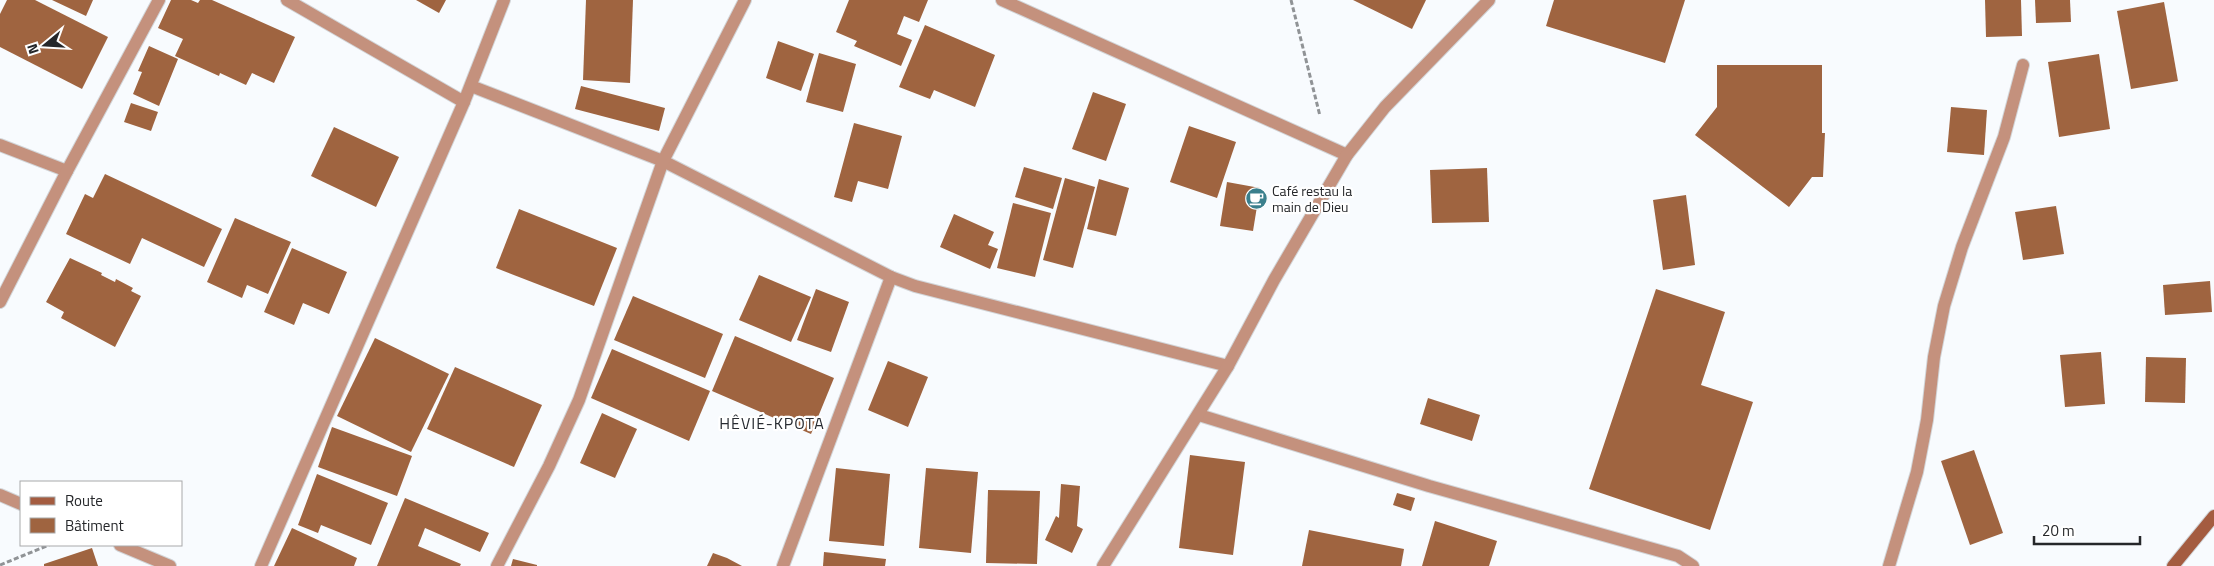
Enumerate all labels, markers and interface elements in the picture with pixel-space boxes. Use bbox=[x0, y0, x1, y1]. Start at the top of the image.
north arrow bbox=[20, 20, 70, 70]
text: N bbox=[21, 41, 44, 57]
place label: Café restau la main de Dieu bbox=[1272, 180, 1352, 217]
cafe icon: Café restau la main de Dieu bbox=[1244, 186, 1268, 210]
district label: HÊVIÉ-KPOTA bbox=[719, 411, 825, 435]
legend bbox=[20, 481, 182, 546]
text: Route bbox=[65, 489, 103, 512]
text: Bâtiment bbox=[65, 514, 124, 537]
scale bar bbox=[2034, 514, 2140, 546]
text: 20 m bbox=[2042, 519, 2075, 542]

